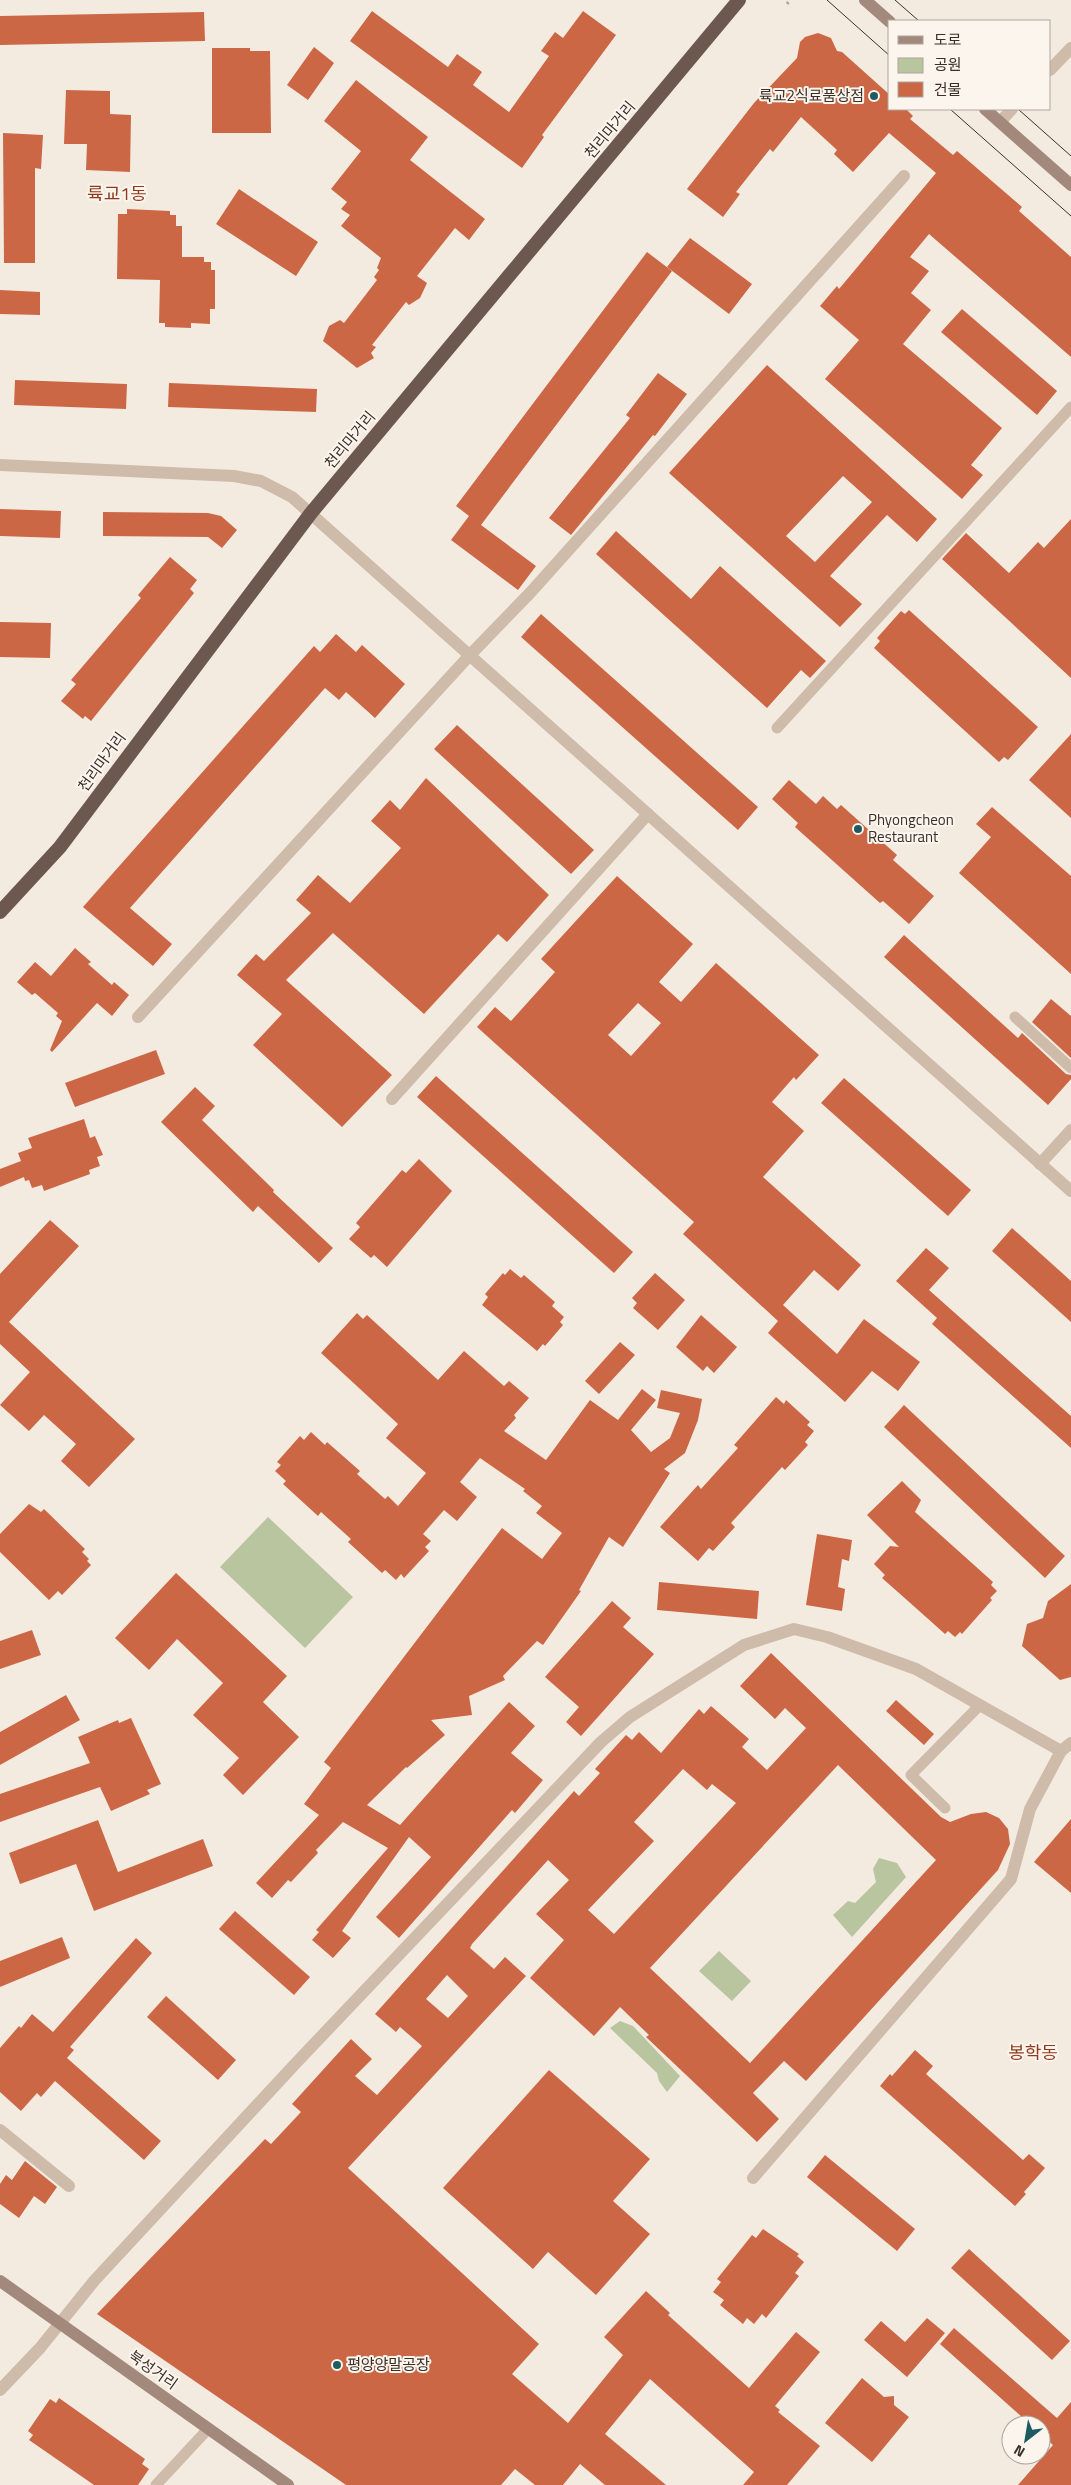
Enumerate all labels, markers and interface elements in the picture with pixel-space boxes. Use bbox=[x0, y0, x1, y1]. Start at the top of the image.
legend bbox=[888, 20, 1051, 110]
text: 도로 bbox=[934, 28, 962, 51]
text: 공원 bbox=[934, 53, 962, 76]
text: 건물 bbox=[934, 78, 962, 101]
place label: 륙교2식료품상점 bbox=[759, 84, 864, 107]
marker: 륙교2식료품상점 bbox=[868, 90, 880, 102]
street label: 천리마거리 bbox=[579, 96, 641, 164]
district label: 륙교1동 bbox=[87, 180, 147, 207]
street label: 천리마거리 bbox=[319, 406, 381, 474]
street label: 천리마거리 bbox=[72, 727, 131, 796]
place label: Phyongcheon Restaurant bbox=[868, 808, 954, 848]
marker: Phyongcheon Restaurant bbox=[852, 823, 864, 835]
district label: 봉학동 bbox=[1008, 2039, 1058, 2066]
street label: 북성거리 bbox=[124, 2344, 182, 2395]
place label: 평양양말공장 bbox=[347, 2353, 430, 2376]
marker: 평양양말공장 bbox=[331, 2359, 343, 2371]
north arrow bbox=[1001, 2415, 1051, 2465]
text: N bbox=[1009, 2440, 1029, 2463]

